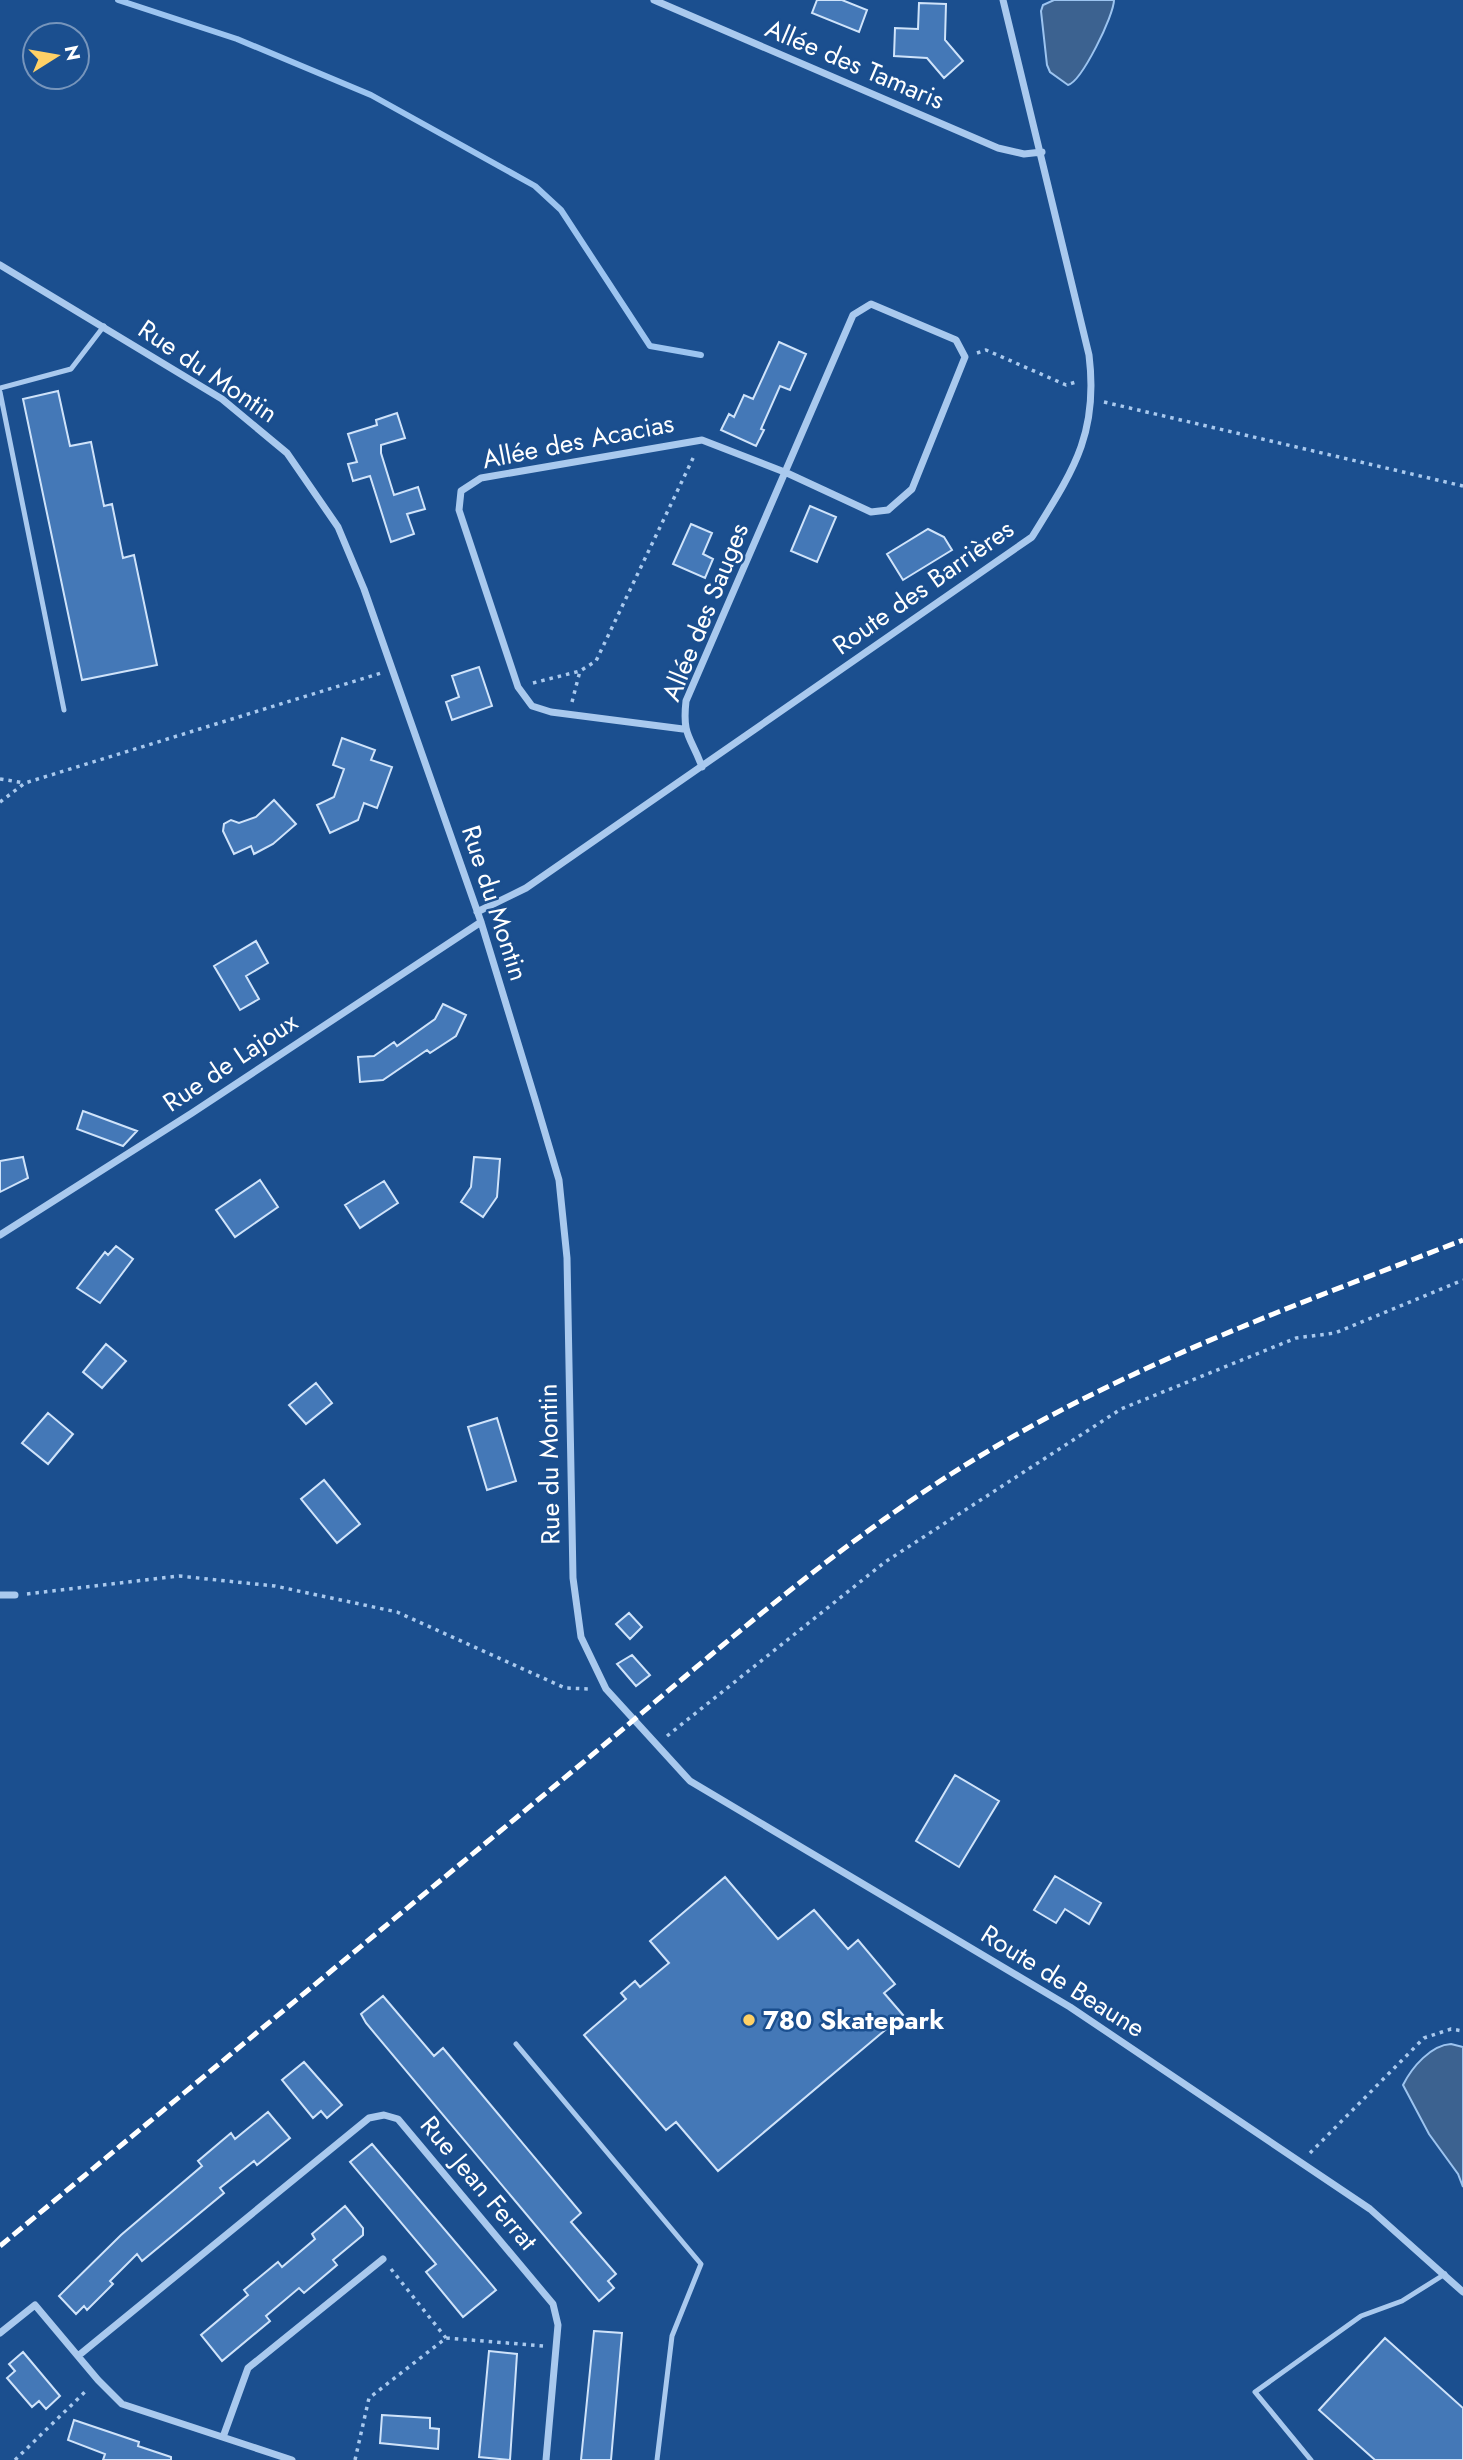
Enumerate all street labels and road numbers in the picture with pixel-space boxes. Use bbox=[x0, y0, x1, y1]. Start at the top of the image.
street label: Allée des Tamaris bbox=[760, 9, 950, 119]
street label: Rue du Montin bbox=[131, 310, 285, 432]
street label: Allée des Acacias bbox=[479, 404, 677, 478]
street label: Route des Barrières bbox=[825, 510, 1021, 664]
street label: Allée des Sauges bbox=[652, 517, 758, 707]
street label: Rue du Montin bbox=[452, 820, 538, 986]
street label: Rue de Lajoux bbox=[155, 1003, 305, 1121]
street label: Rue du Montin bbox=[529, 1383, 569, 1545]
street label: Route de Beaune bbox=[974, 1915, 1152, 2047]
street label: Rue Jean Ferrat bbox=[411, 2108, 547, 2259]

